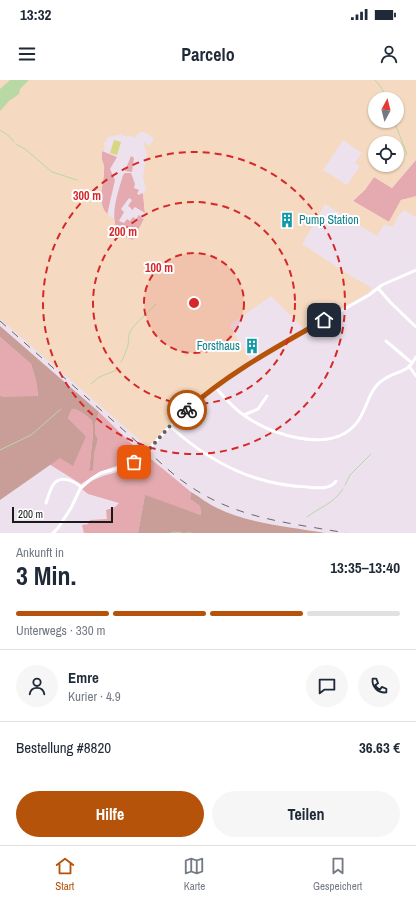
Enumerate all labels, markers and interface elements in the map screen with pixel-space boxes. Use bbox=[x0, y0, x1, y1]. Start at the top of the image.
text: 13:32 bbox=[20, 4, 51, 25]
text: Parcelo bbox=[181, 42, 235, 67]
icon: menu bbox=[16, 43, 38, 65]
icon: person bbox=[378, 43, 400, 65]
north arrow bbox=[368, 92, 404, 128]
map controls bbox=[368, 92, 404, 172]
button: locate bbox=[368, 136, 404, 172]
text: 300 m bbox=[73, 188, 101, 204]
building icon: Pump Station bbox=[278, 211, 296, 229]
place label: Pump Station bbox=[299, 212, 359, 228]
text: 200 m bbox=[109, 224, 137, 240]
text: 100 m bbox=[145, 260, 173, 276]
centre of rings bbox=[187, 296, 201, 310]
pin bbox=[307, 303, 341, 337]
icon: home bbox=[313, 309, 335, 331]
building icon: Forsthaus bbox=[243, 337, 261, 355]
place label: Forsthaus bbox=[197, 338, 240, 354]
courier bbox=[167, 390, 207, 430]
icon: bike bbox=[176, 399, 198, 421]
pin bbox=[117, 445, 151, 479]
icon: bag bbox=[123, 451, 145, 473]
scale bar bbox=[12, 505, 113, 524]
text: 200 m bbox=[18, 507, 43, 521]
text: Ankunft in bbox=[16, 544, 64, 561]
text: 13:35–13:40 bbox=[330, 557, 400, 578]
text: 3 Min. bbox=[16, 558, 76, 593]
text: Unterwegs · 330 m bbox=[16, 622, 105, 639]
button: person bbox=[16, 665, 58, 707]
button: chat bbox=[306, 665, 348, 707]
button: phone bbox=[358, 665, 400, 707]
text: Emre bbox=[68, 667, 99, 688]
text: Kurier · 4.9 bbox=[68, 688, 121, 705]
text: Bestellung #8820 bbox=[16, 737, 111, 758]
text: 36.63 € bbox=[359, 737, 400, 758]
button: Hilfe bbox=[16, 791, 204, 837]
button: Teilen bbox=[212, 791, 400, 837]
tab: Start bbox=[54, 855, 76, 893]
tab: Karte bbox=[183, 855, 205, 893]
tab: Gespeichert bbox=[313, 855, 362, 893]

